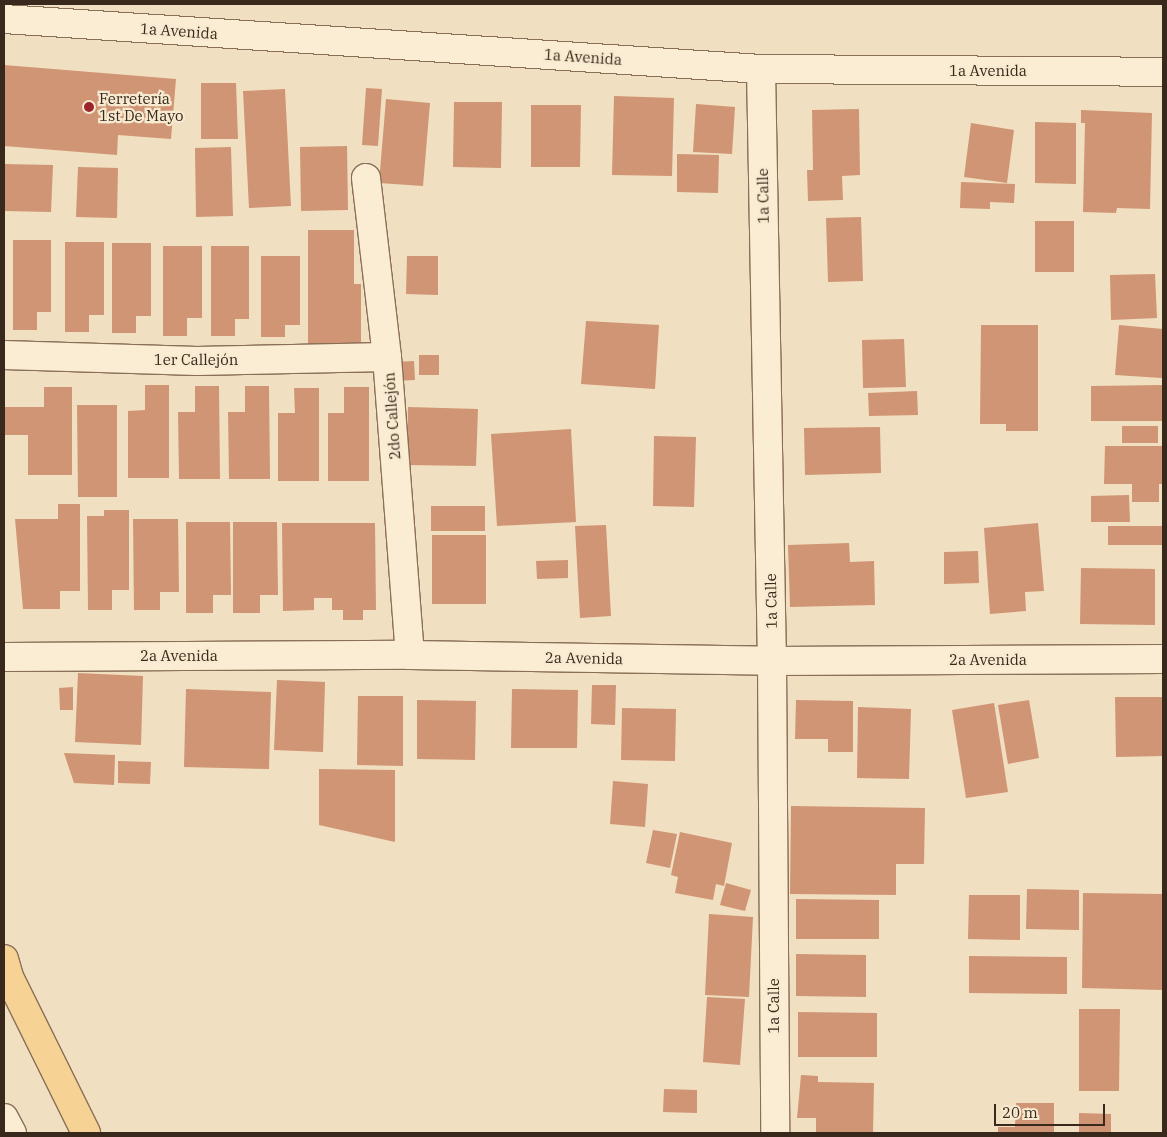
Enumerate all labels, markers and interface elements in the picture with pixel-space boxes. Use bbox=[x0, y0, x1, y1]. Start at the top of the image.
street label: 1a Avenida bbox=[139, 19, 219, 43]
street label: 1a Avenida bbox=[543, 45, 623, 69]
street label: 1a Avenida bbox=[949, 62, 1027, 80]
place label: Ferretería 1st De Mayo bbox=[99, 89, 184, 124]
marker: Ferretería 1st De Mayo bbox=[83, 101, 95, 113]
street label: 1a Calle bbox=[754, 168, 772, 224]
street label: 1er Callejón bbox=[154, 351, 238, 369]
street label: 2do Callejón bbox=[380, 372, 404, 460]
street label: 1a Calle bbox=[762, 573, 780, 629]
street label: 2a Avenida bbox=[140, 647, 218, 665]
street label: 2a Avenida bbox=[545, 648, 623, 668]
street label: 2a Avenida bbox=[949, 651, 1027, 669]
street label: 1a Calle bbox=[765, 978, 783, 1034]
scale bar bbox=[997, 1094, 1108, 1126]
text: 20 m bbox=[1002, 1103, 1038, 1122]

